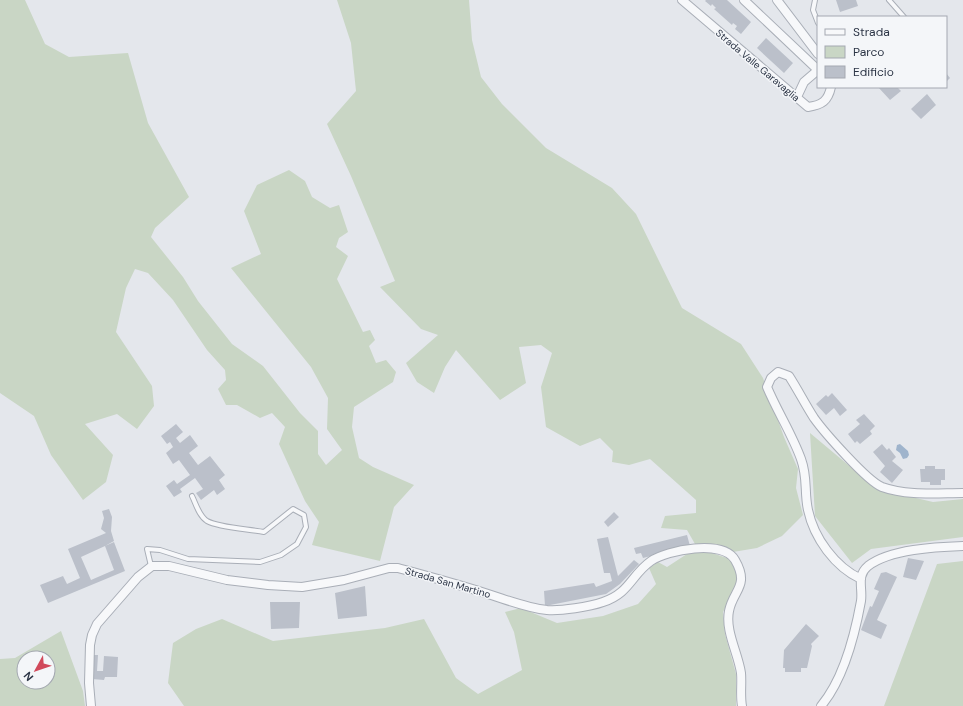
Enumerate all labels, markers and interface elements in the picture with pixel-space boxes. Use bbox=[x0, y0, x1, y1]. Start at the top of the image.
legend bbox=[817, 16, 947, 88]
text: Strada bbox=[853, 24, 890, 40]
street label: Strada Valle Garavaglia bbox=[713, 26, 802, 104]
text: Parco bbox=[853, 44, 884, 60]
text: Edificio bbox=[853, 64, 894, 80]
street label: Strada San Martino bbox=[404, 564, 492, 601]
north arrow bbox=[16, 650, 56, 690]
text: N bbox=[20, 669, 36, 684]

